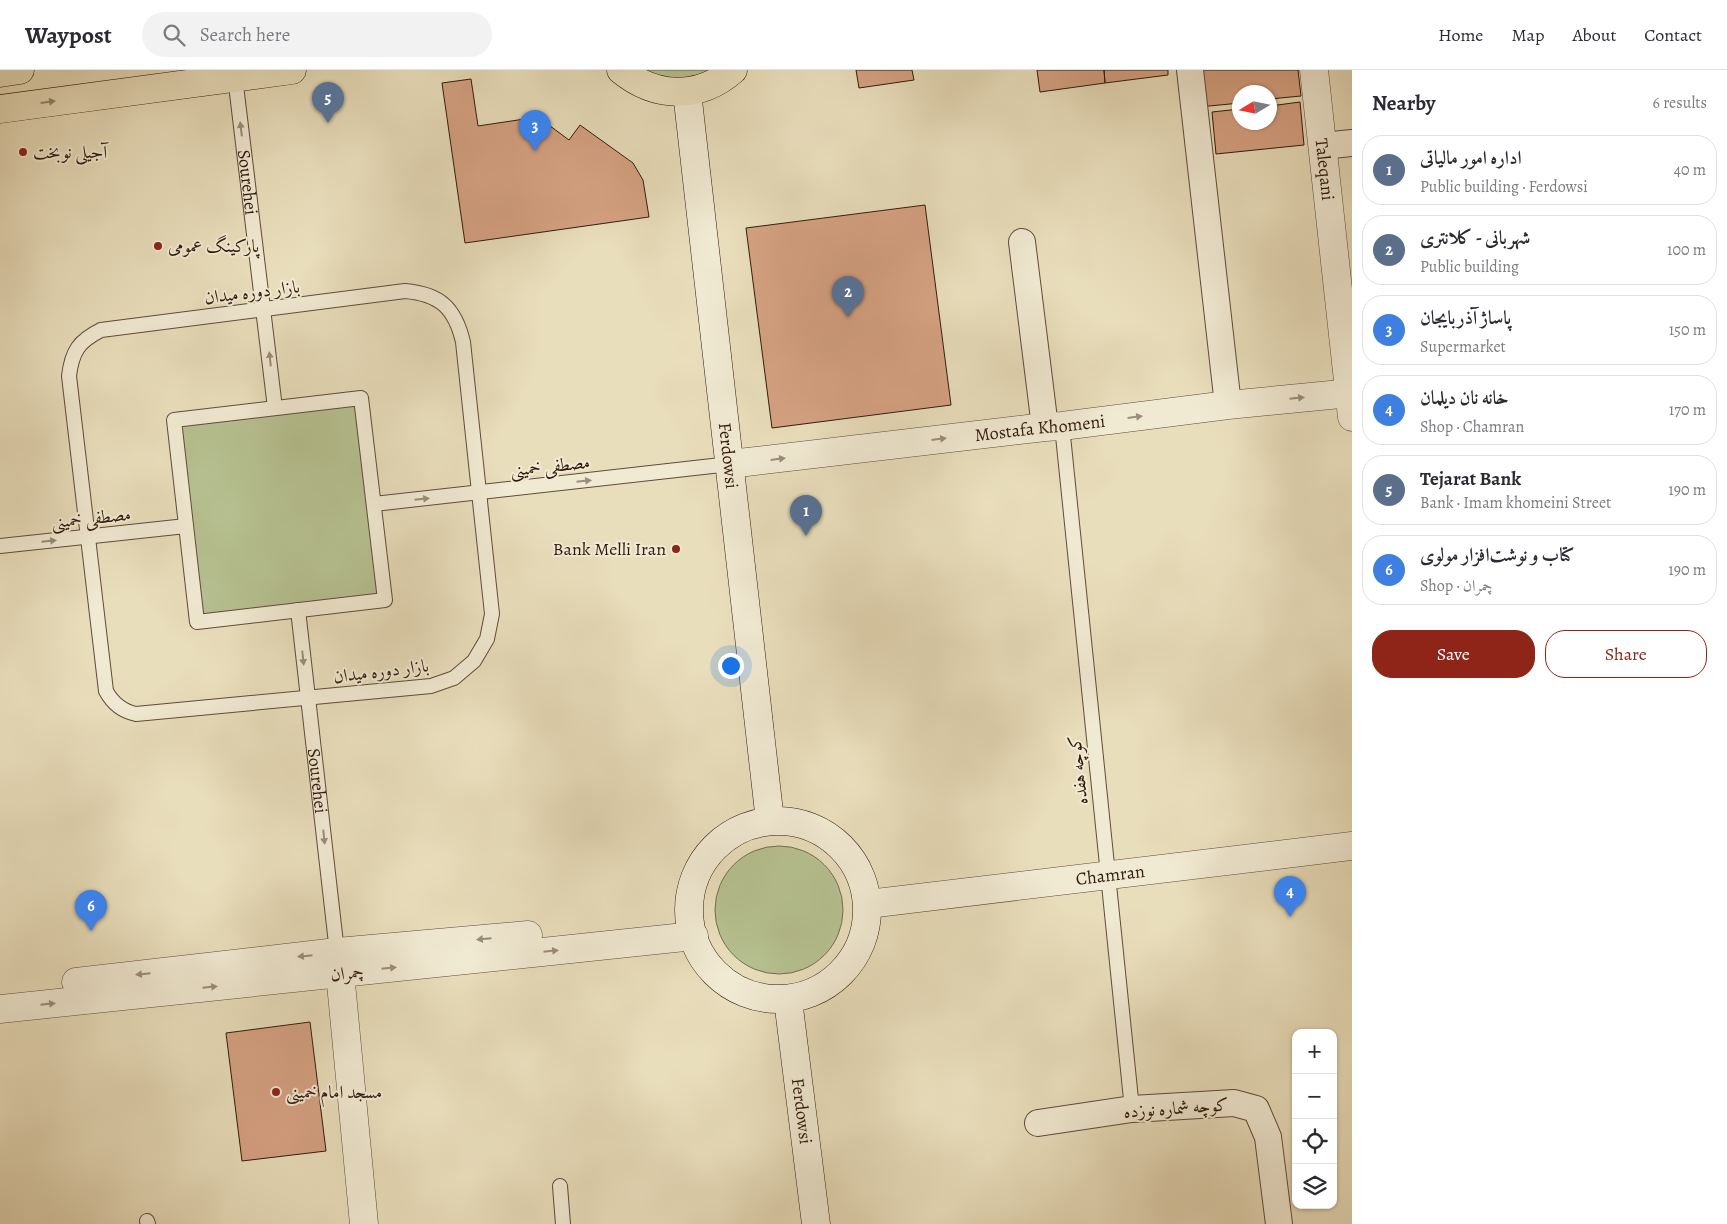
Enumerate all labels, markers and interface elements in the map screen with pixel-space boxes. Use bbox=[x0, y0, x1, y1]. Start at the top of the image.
search box bbox=[142, 12, 492, 57]
text: Waypost bbox=[25, 19, 112, 51]
icon: search bbox=[160, 21, 188, 49]
text: Search here bbox=[200, 22, 290, 48]
text: Home bbox=[1438, 23, 1483, 47]
text: Map bbox=[1511, 23, 1544, 47]
text: About bbox=[1572, 23, 1616, 47]
text: Contact bbox=[1644, 23, 1702, 47]
pin: 5 bbox=[312, 82, 344, 123]
north arrow bbox=[1232, 85, 1277, 130]
text: Nearby bbox=[1372, 89, 1435, 117]
text: 6 results bbox=[1653, 92, 1707, 114]
one-way arrow bbox=[41, 98, 57, 106]
pin: 3 bbox=[519, 110, 551, 151]
one-way arrow bbox=[237, 120, 245, 136]
street label: Taleqani bbox=[1310, 137, 1340, 202]
place label: آجیلی نوبخت bbox=[33, 140, 109, 165]
text: اداره امور مالیاتی bbox=[1420, 145, 1522, 171]
marker: آجیلی نوبخت bbox=[17, 146, 29, 158]
street label: Sourehei bbox=[232, 148, 264, 216]
text: 1 bbox=[1386, 159, 1392, 181]
text: 40 m bbox=[1674, 159, 1706, 181]
text: Public building · Ferdowsi bbox=[1420, 176, 1588, 198]
text: شهربانی - کلانتری bbox=[1420, 225, 1530, 251]
place label: پارکینگ عمومی bbox=[168, 234, 261, 259]
text: 2 bbox=[1385, 239, 1393, 261]
text: 100 m bbox=[1667, 239, 1706, 261]
marker: پارکینگ عمومی bbox=[152, 240, 164, 252]
text: Public building bbox=[1420, 256, 1519, 278]
street label: بازار دوره میدان bbox=[203, 274, 301, 310]
pin: 2 bbox=[832, 276, 864, 317]
text: پاساژ آذربایجان bbox=[1420, 305, 1511, 331]
text: 3 bbox=[1386, 319, 1392, 341]
text: 150 m bbox=[1669, 319, 1706, 341]
text: Supermarket bbox=[1420, 336, 1506, 358]
one-way arrow bbox=[266, 351, 274, 367]
text: خانه نان دیلمان bbox=[1420, 385, 1508, 411]
one-way arrow bbox=[1289, 394, 1305, 402]
text: 4 bbox=[1385, 399, 1393, 421]
text: 170 m bbox=[1669, 399, 1706, 421]
street label: Mostafa Khomeni bbox=[973, 409, 1107, 447]
one-way arrow bbox=[1128, 413, 1144, 421]
text: Shop · Chamran bbox=[1420, 416, 1524, 438]
street label: Ferdowsi bbox=[713, 421, 744, 490]
one-way arrow bbox=[932, 435, 948, 443]
street label: مصطفی خمینی bbox=[509, 450, 591, 483]
one-way arrow bbox=[770, 455, 786, 463]
text: Tejarat Bank bbox=[1420, 466, 1521, 492]
one-way arrow bbox=[576, 477, 592, 485]
text: 5 bbox=[1386, 479, 1392, 501]
text: 190 m bbox=[1668, 479, 1706, 501]
text: Bank · Imam khomeini Street bbox=[1420, 492, 1611, 514]
one-way arrow bbox=[415, 495, 431, 503]
pin: 1 bbox=[790, 495, 822, 536]
street label: مصطفی خمینی bbox=[50, 502, 132, 535]
one-way arrow bbox=[41, 537, 57, 545]
place label: Bank Melli Iran bbox=[553, 537, 666, 561]
text: کتاب و نوشت‌افزار مولوی bbox=[1420, 542, 1574, 568]
marker: Bank Melli Iran bbox=[670, 543, 682, 555]
text: 6 bbox=[1385, 559, 1393, 581]
text: 190 m bbox=[1668, 559, 1706, 581]
text: Shop · چمران bbox=[1420, 575, 1493, 597]
button: Save bbox=[1372, 630, 1535, 678]
button: Share bbox=[1545, 630, 1707, 678]
one-way arrow bbox=[299, 651, 307, 667]
street label: بازار دوره میدان bbox=[332, 653, 430, 689]
your location bbox=[718, 653, 744, 679]
street label: کوچه هفده bbox=[1062, 734, 1095, 806]
street label: Sourehei bbox=[302, 747, 333, 815]
one-way arrow bbox=[320, 830, 328, 846]
street label: Chamran bbox=[1074, 859, 1146, 891]
pin: 4 bbox=[1274, 876, 1306, 917]
pin: 6 bbox=[75, 890, 107, 931]
one-way arrow bbox=[476, 935, 492, 943]
one-way arrow bbox=[543, 947, 559, 955]
one-way arrow bbox=[296, 952, 312, 960]
street label: چمران bbox=[329, 959, 365, 987]
one-way arrow bbox=[381, 964, 397, 972]
one-way arrow bbox=[135, 970, 151, 978]
one-way arrow bbox=[202, 983, 218, 991]
one-way arrow bbox=[41, 1000, 57, 1008]
map controls bbox=[1292, 1029, 1337, 1209]
button: + bbox=[1292, 1029, 1337, 1074]
button: − bbox=[1292, 1074, 1337, 1119]
street label: Ferdowsi bbox=[786, 1077, 818, 1146]
place label: مسجد امام خمینی bbox=[286, 1080, 382, 1108]
marker: مسجد امام خمینی bbox=[270, 1086, 282, 1098]
street label: کوچه شماره نوزده bbox=[1123, 1092, 1229, 1125]
button: locate bbox=[1292, 1119, 1337, 1164]
button: layers bbox=[1292, 1164, 1337, 1209]

